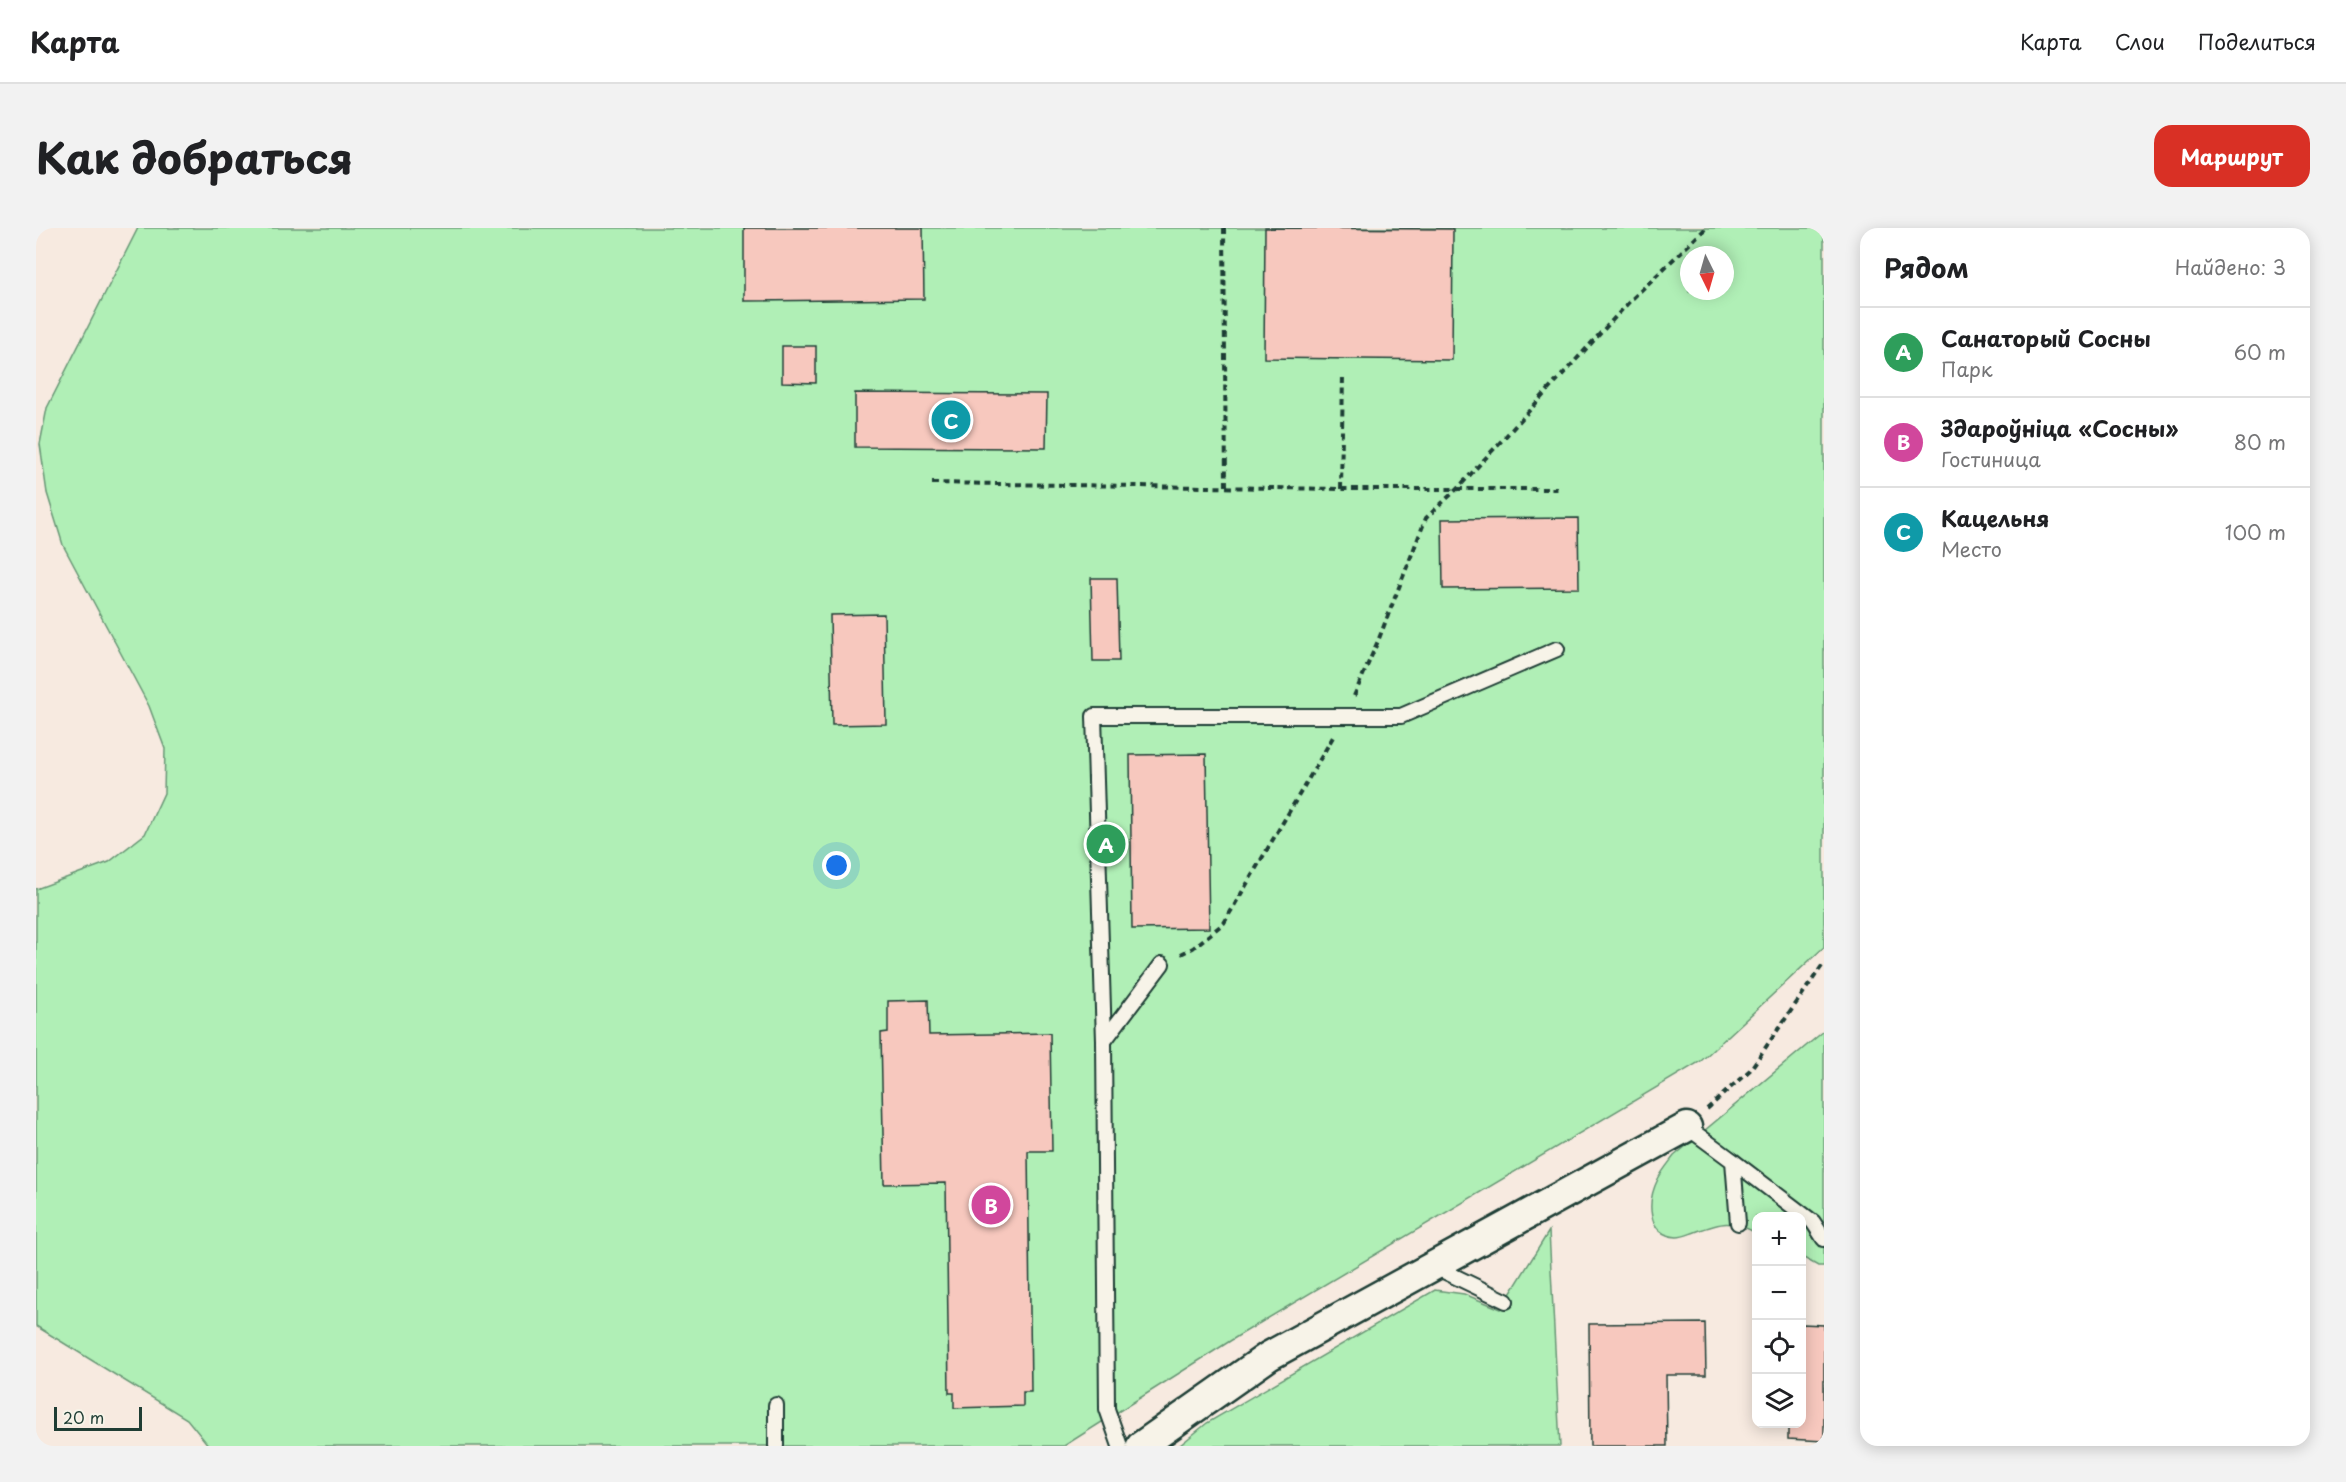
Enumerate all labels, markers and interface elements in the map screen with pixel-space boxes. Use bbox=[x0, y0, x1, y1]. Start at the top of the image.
text: Карта bbox=[30, 20, 120, 63]
text: Карта bbox=[2020, 25, 2082, 57]
text: Слои bbox=[2115, 25, 2165, 57]
text: Поделиться bbox=[2198, 25, 2316, 57]
text: Как добраться bbox=[36, 125, 353, 188]
button: Маршрут bbox=[2154, 125, 2310, 187]
north arrow bbox=[1680, 246, 1734, 300]
text: Рядом bbox=[1884, 248, 1969, 287]
text: Найдено: 3 bbox=[2175, 252, 2286, 282]
text: Санаторый Сосны bbox=[1941, 321, 2151, 354]
text: A bbox=[1896, 337, 1911, 367]
text: 60 m bbox=[2234, 337, 2286, 367]
text: Парк bbox=[1941, 354, 1993, 384]
pin: C bbox=[932, 398, 970, 442]
text: Здароўніца «Сосны» bbox=[1941, 411, 2178, 444]
text: B bbox=[1897, 427, 1910, 457]
text: 80 m bbox=[2234, 427, 2286, 457]
text: Гостиница bbox=[1941, 444, 2041, 474]
text: Кацельня bbox=[1941, 501, 2049, 534]
text: C bbox=[1896, 517, 1911, 547]
text: 100 m bbox=[2225, 517, 2286, 547]
text: Место bbox=[1941, 534, 2002, 564]
pin: A bbox=[1086, 822, 1126, 866]
your location bbox=[822, 851, 851, 880]
pin: B bbox=[972, 1182, 1010, 1228]
map controls bbox=[1752, 1212, 1806, 1428]
button: + bbox=[1752, 1212, 1806, 1266]
button: − bbox=[1752, 1266, 1806, 1320]
button: locate bbox=[1752, 1320, 1806, 1374]
button: layers bbox=[1752, 1374, 1806, 1428]
scale bar bbox=[54, 1404, 142, 1432]
text: 20 m bbox=[63, 1405, 104, 1429]

